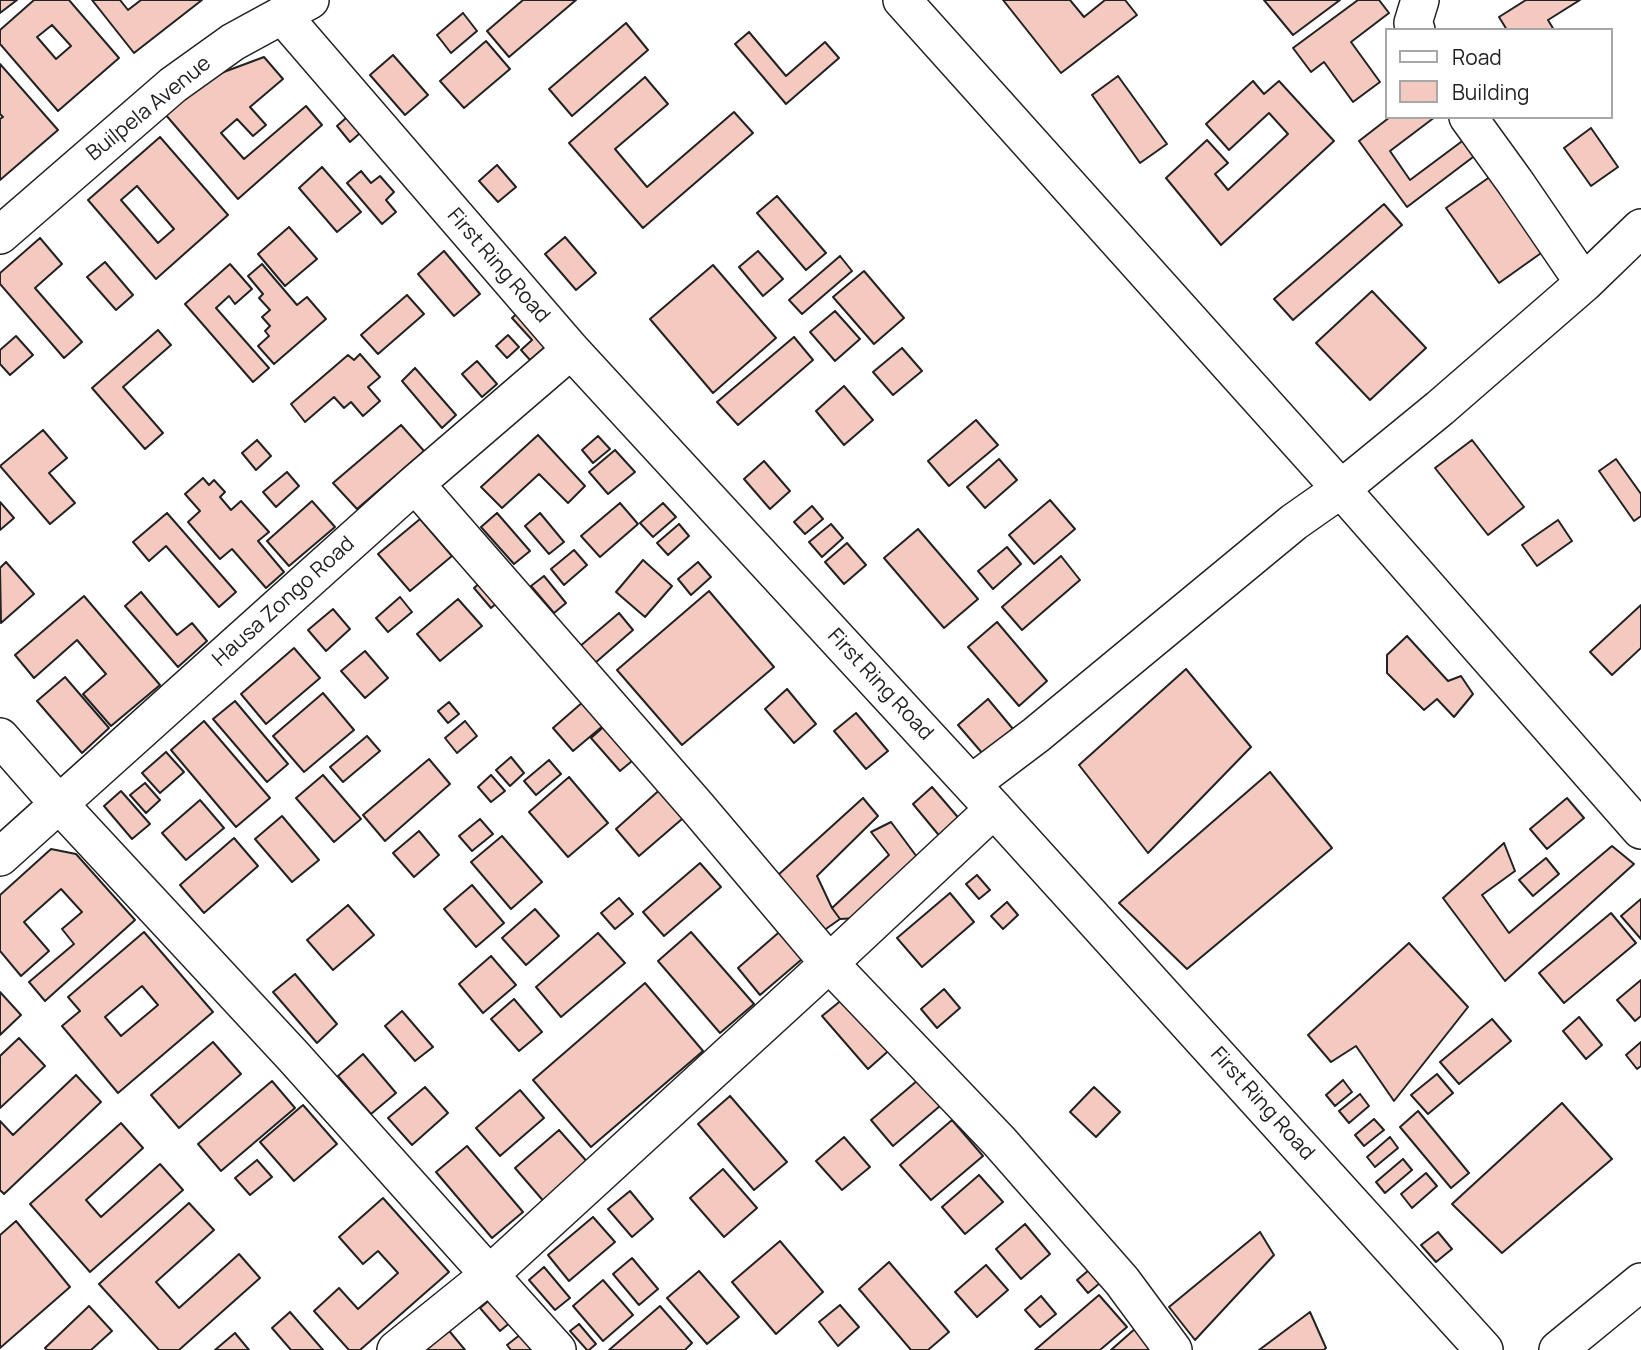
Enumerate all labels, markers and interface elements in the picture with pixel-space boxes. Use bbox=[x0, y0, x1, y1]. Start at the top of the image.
legend bbox=[1386, 28, 1613, 119]
text: Road bbox=[1452, 43, 1502, 71]
street label: Builpela Avenue bbox=[82, 51, 216, 167]
text: Building bbox=[1452, 78, 1529, 106]
street label: First Ring Road bbox=[441, 204, 555, 328]
street label: Hausa Zongo Road bbox=[208, 532, 360, 672]
street label: First Ring Road bbox=[822, 624, 938, 746]
street label: First Ring Road bbox=[1205, 1042, 1319, 1166]

